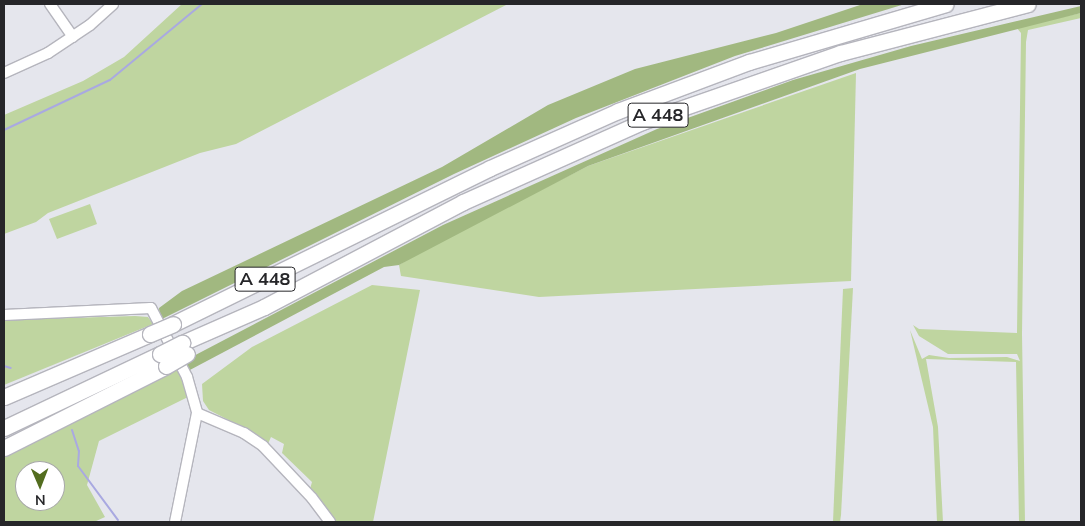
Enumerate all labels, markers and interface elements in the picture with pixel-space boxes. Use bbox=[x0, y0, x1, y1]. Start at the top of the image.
road number: A 448 bbox=[627, 100, 689, 130]
road number: A 448 bbox=[234, 264, 296, 294]
north arrow bbox=[15, 461, 65, 511]
text: N bbox=[35, 491, 46, 509]

